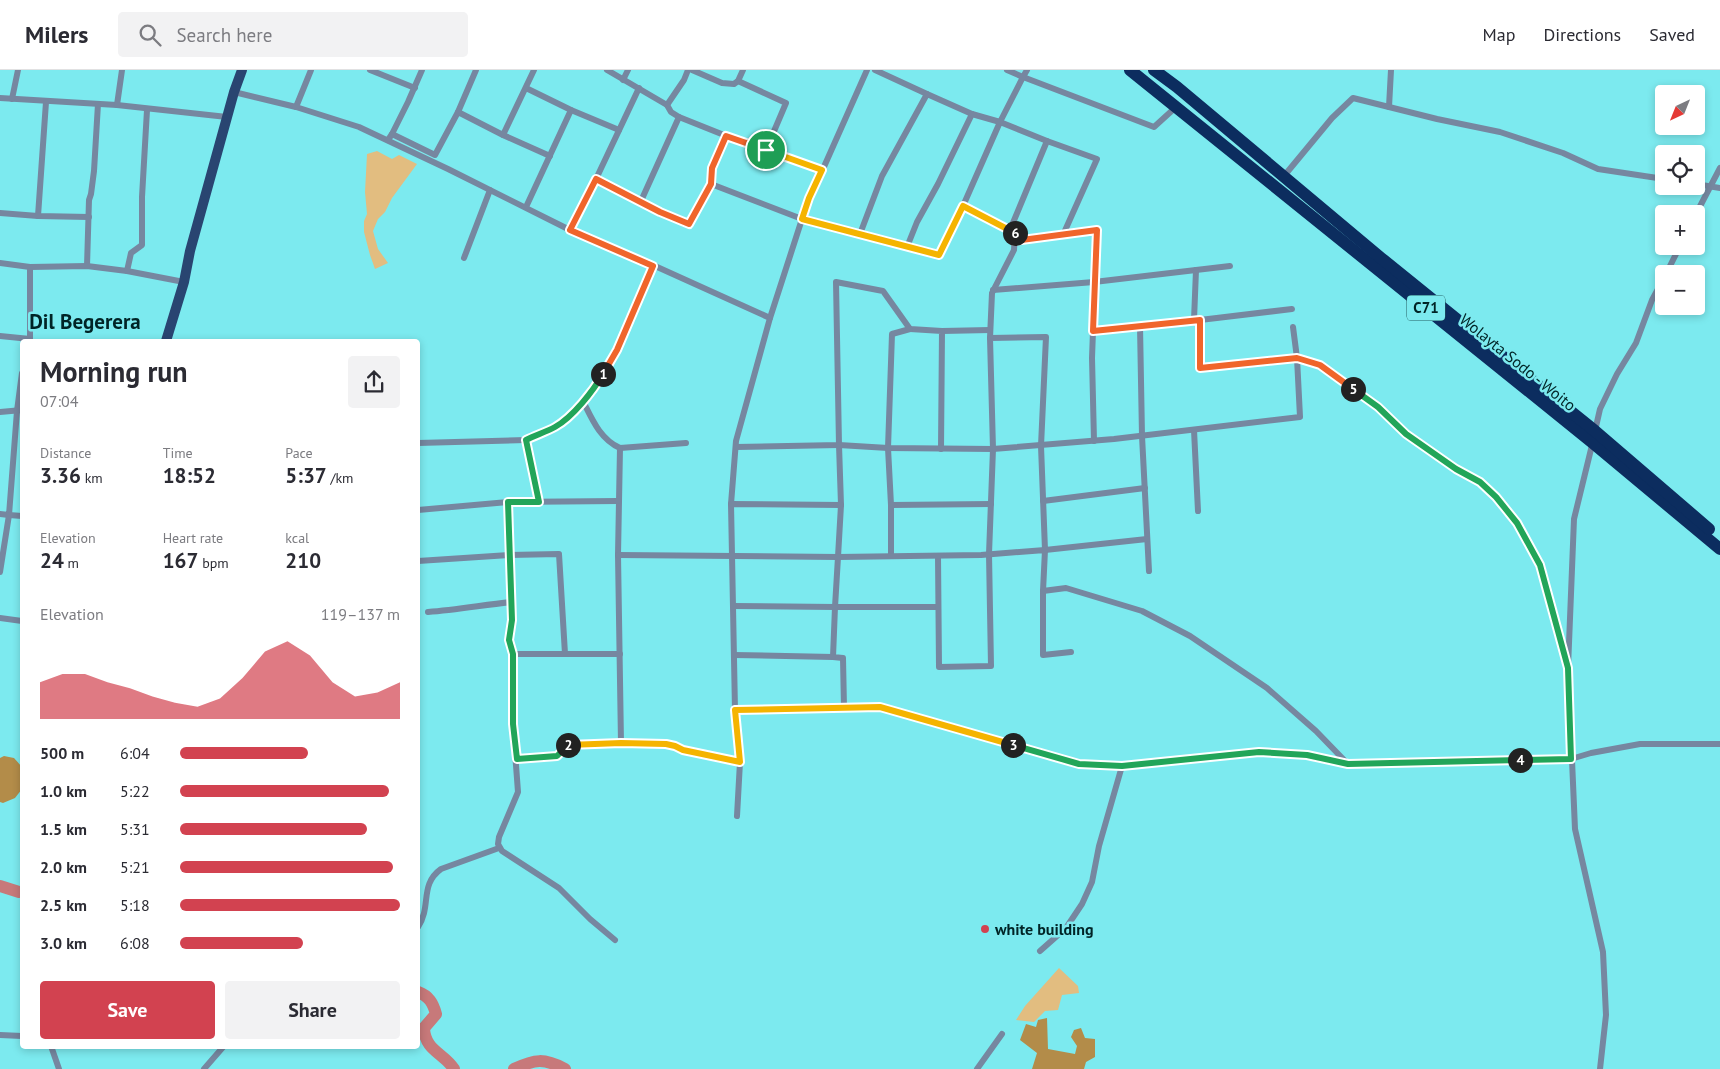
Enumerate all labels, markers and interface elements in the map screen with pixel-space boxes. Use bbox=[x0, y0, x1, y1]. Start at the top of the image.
search box bbox=[118, 12, 468, 57]
text: Milers bbox=[25, 19, 88, 50]
icon: search bbox=[136, 21, 164, 49]
text: Search here bbox=[176, 23, 272, 47]
text: Map bbox=[1483, 23, 1515, 46]
text: Directions bbox=[1543, 23, 1621, 46]
text: Saved bbox=[1649, 23, 1695, 46]
north arrow bbox=[1655, 85, 1705, 135]
map controls bbox=[1655, 85, 1705, 315]
pin bbox=[745, 129, 787, 171]
icon: arrive bbox=[752, 136, 780, 164]
button: locate bbox=[1655, 145, 1705, 195]
button: + bbox=[1655, 205, 1705, 255]
pin: 6 bbox=[1002, 220, 1028, 246]
text: 6 bbox=[1012, 224, 1019, 242]
button: − bbox=[1655, 265, 1705, 315]
road number: C71 bbox=[1407, 296, 1445, 320]
district label: Dil Begerera bbox=[29, 308, 141, 335]
street label: Wolayta Sodo - Woito bbox=[1456, 309, 1580, 415]
text: Morning run bbox=[40, 353, 188, 390]
button: share bbox=[348, 356, 400, 408]
pin: 1 bbox=[590, 362, 616, 386]
text: 1 bbox=[600, 365, 607, 383]
pin: 5 bbox=[1340, 376, 1366, 402]
text: 5 bbox=[1350, 380, 1357, 398]
text: 07:04 bbox=[40, 391, 78, 411]
text: Distance bbox=[40, 444, 91, 462]
text: Time bbox=[163, 444, 193, 462]
text: Pace bbox=[285, 444, 313, 462]
text: 3.36 bbox=[40, 462, 81, 489]
text: 18:52 bbox=[163, 462, 216, 489]
text: 5:37 bbox=[285, 462, 327, 489]
text: km bbox=[81, 469, 103, 487]
text: /km bbox=[327, 469, 353, 487]
text: Elevation bbox=[40, 529, 96, 547]
text: Heart rate bbox=[163, 529, 223, 547]
text: kcal bbox=[285, 529, 309, 547]
text: 24 bbox=[40, 547, 64, 574]
text: 167 bbox=[163, 547, 198, 574]
text: 210 bbox=[285, 547, 321, 574]
text: m bbox=[64, 554, 79, 572]
text: bpm bbox=[198, 554, 229, 572]
text: Elevation bbox=[40, 604, 104, 624]
text: 119–137 m bbox=[321, 604, 400, 624]
pin: 2 bbox=[556, 732, 580, 758]
pin: 3 bbox=[1000, 732, 1026, 758]
text: 2 bbox=[565, 736, 572, 754]
text: 3 bbox=[1010, 736, 1017, 754]
text: 500 m bbox=[40, 743, 84, 763]
text: 6:04 bbox=[120, 743, 150, 763]
pin: 4 bbox=[1508, 748, 1532, 772]
text: 4 bbox=[1517, 751, 1524, 769]
text: 1.0 km bbox=[40, 781, 87, 801]
text: 5:22 bbox=[120, 781, 150, 801]
text: 1.5 km bbox=[40, 819, 87, 839]
text: 5:31 bbox=[120, 819, 150, 839]
text: 2.0 km bbox=[40, 857, 87, 877]
text: 5:21 bbox=[120, 857, 150, 877]
text: 2.5 km bbox=[40, 895, 87, 915]
text: 5:18 bbox=[120, 895, 150, 915]
place label: white building bbox=[994, 919, 1094, 939]
marker: white building bbox=[979, 923, 991, 935]
text: 3.0 km bbox=[40, 933, 87, 953]
text: 6:08 bbox=[120, 933, 150, 953]
button: Save bbox=[40, 981, 215, 1039]
button: Share bbox=[225, 981, 400, 1039]

